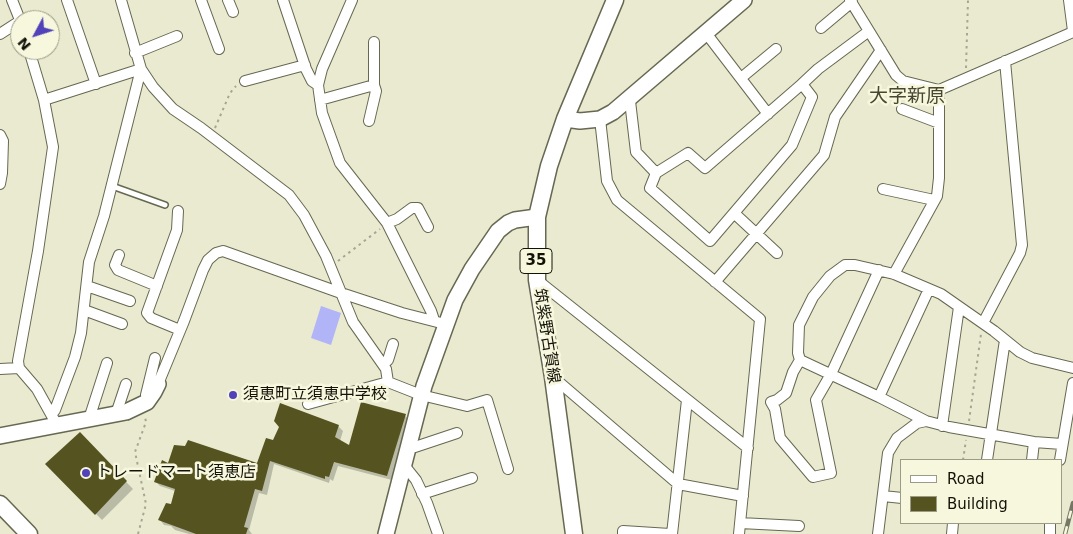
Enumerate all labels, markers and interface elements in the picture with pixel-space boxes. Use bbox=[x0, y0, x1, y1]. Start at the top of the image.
north arrow bbox=[10, 10, 60, 60]
text: N bbox=[14, 34, 34, 54]
district label: 大字新原 bbox=[869, 86, 945, 108]
road number: 35 bbox=[520, 248, 552, 274]
street label: 筑紫野古賀線 bbox=[529, 287, 563, 385]
place label: 須恵町立須恵中学校 bbox=[243, 385, 387, 405]
marker: 須恵町立須恵中学校 bbox=[227, 389, 239, 401]
legend bbox=[900, 459, 1063, 524]
place label: トレードマート須恵店 bbox=[96, 463, 256, 483]
marker: トレードマート須恵店 bbox=[80, 467, 92, 479]
text: Road bbox=[947, 470, 985, 488]
text: Building bbox=[947, 495, 1008, 513]

